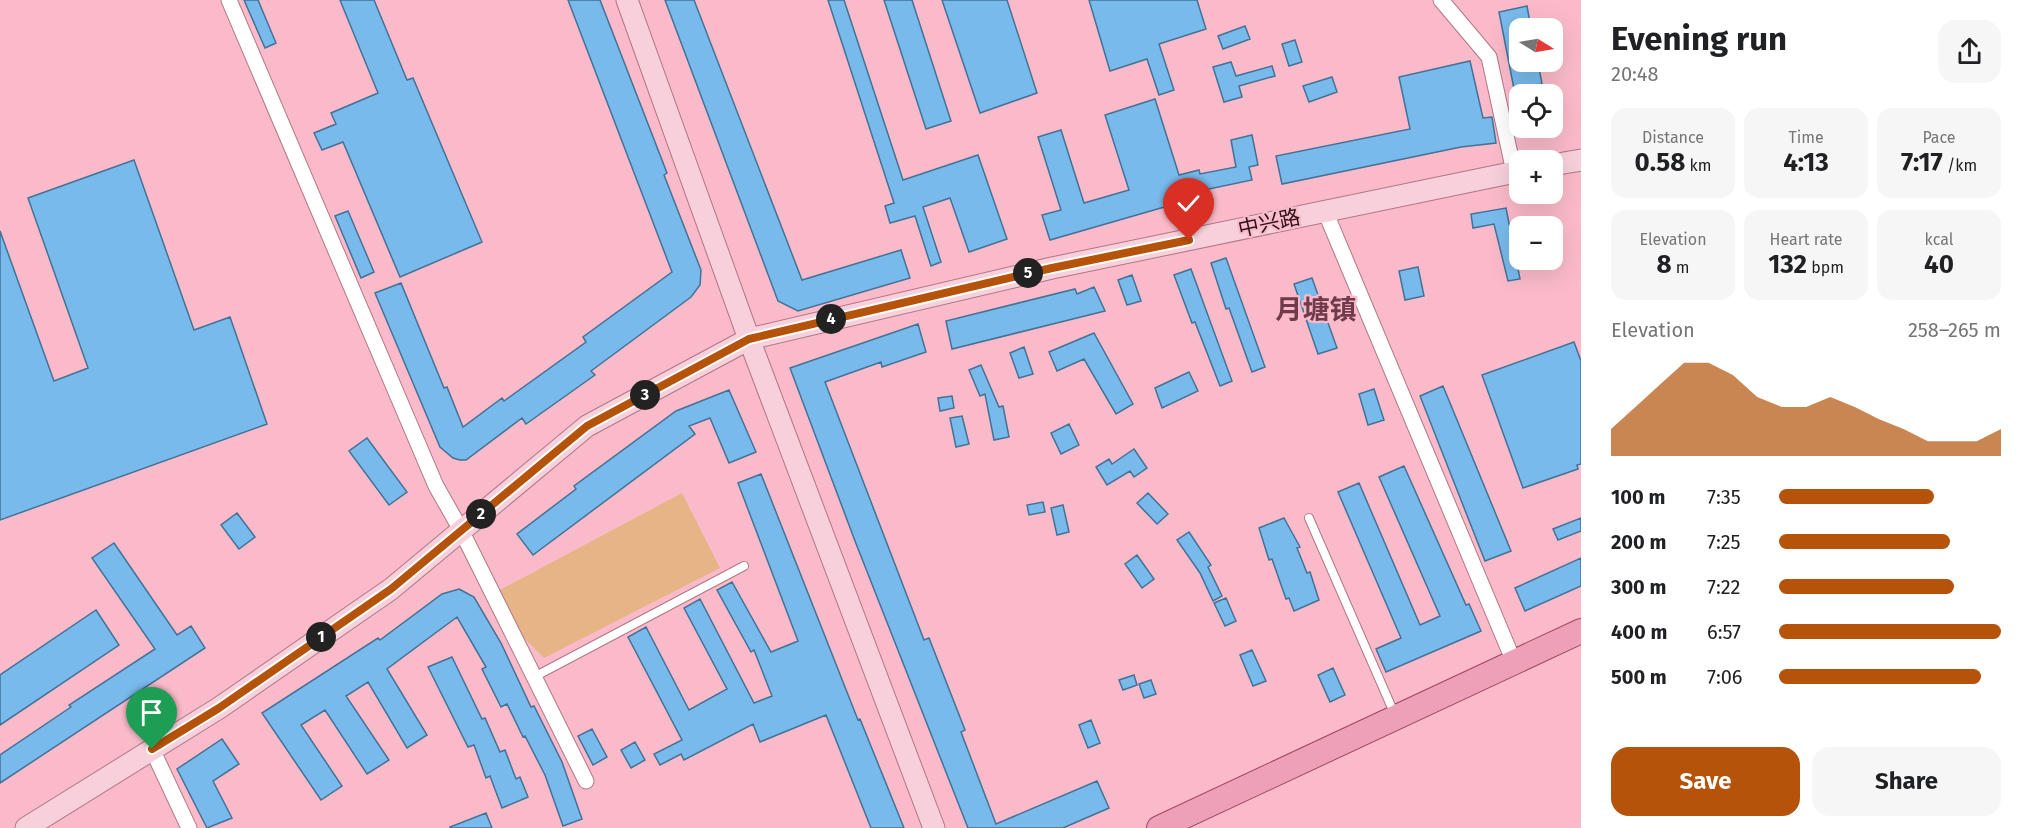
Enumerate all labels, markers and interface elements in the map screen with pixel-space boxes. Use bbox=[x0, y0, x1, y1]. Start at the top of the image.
north arrow bbox=[1509, 18, 1563, 72]
map controls bbox=[1509, 18, 1563, 270]
text: Evening run bbox=[1611, 19, 1787, 59]
button: share bbox=[1938, 20, 2001, 83]
text: 20:48 bbox=[1611, 62, 1658, 86]
button: locate bbox=[1509, 84, 1563, 138]
text: Distance bbox=[1642, 128, 1704, 147]
text: Time bbox=[1788, 128, 1824, 147]
text: Pace bbox=[1922, 128, 1956, 147]
text: 0.58 bbox=[1635, 147, 1685, 178]
text: 4:13 bbox=[1783, 147, 1829, 178]
text: 7:17 bbox=[1901, 147, 1943, 178]
button: + bbox=[1509, 150, 1563, 204]
text: km bbox=[1685, 156, 1711, 175]
text: /km bbox=[1943, 156, 1977, 175]
pin bbox=[1163, 178, 1214, 240]
icon: check bbox=[1172, 187, 1205, 220]
street label: 中兴路 bbox=[1235, 204, 1303, 242]
button: − bbox=[1509, 216, 1563, 270]
text: Elevation bbox=[1639, 230, 1707, 249]
text: Heart rate bbox=[1770, 230, 1842, 249]
text: kcal bbox=[1925, 230, 1953, 249]
text: 8 bbox=[1656, 249, 1672, 280]
text: 132 bbox=[1768, 249, 1807, 280]
text: 40 bbox=[1924, 249, 1954, 280]
pin: 5 bbox=[1013, 258, 1043, 288]
text: m bbox=[1672, 258, 1690, 277]
text: bpm bbox=[1807, 258, 1844, 277]
text: 5 bbox=[1024, 263, 1032, 282]
district label: 月塘镇 bbox=[1276, 294, 1357, 326]
pin: 4 bbox=[816, 304, 846, 334]
text: 4 bbox=[826, 309, 836, 328]
text: Elevation bbox=[1611, 318, 1695, 342]
text: 258–265 m bbox=[1908, 318, 2001, 342]
pin: 3 bbox=[630, 380, 660, 410]
text: 3 bbox=[641, 385, 649, 404]
text: 100 m bbox=[1611, 485, 1665, 509]
text: 7:35 bbox=[1707, 485, 1741, 509]
pin: 2 bbox=[466, 499, 496, 529]
text: 2 bbox=[477, 504, 485, 523]
text: 200 m bbox=[1611, 530, 1666, 554]
text: 7:25 bbox=[1707, 530, 1741, 554]
text: 300 m bbox=[1611, 575, 1666, 599]
text: 7:22 bbox=[1707, 575, 1740, 599]
text: 400 m bbox=[1611, 620, 1667, 644]
text: 6:57 bbox=[1707, 620, 1741, 644]
pin: 1 bbox=[306, 622, 336, 652]
text: 1 bbox=[317, 627, 325, 646]
text: 500 m bbox=[1611, 665, 1667, 689]
text: 7:06 bbox=[1707, 665, 1743, 689]
pin bbox=[126, 687, 177, 749]
icon: arrive bbox=[135, 696, 168, 729]
button: Save bbox=[1611, 747, 1800, 816]
button: Share bbox=[1812, 747, 2001, 816]

